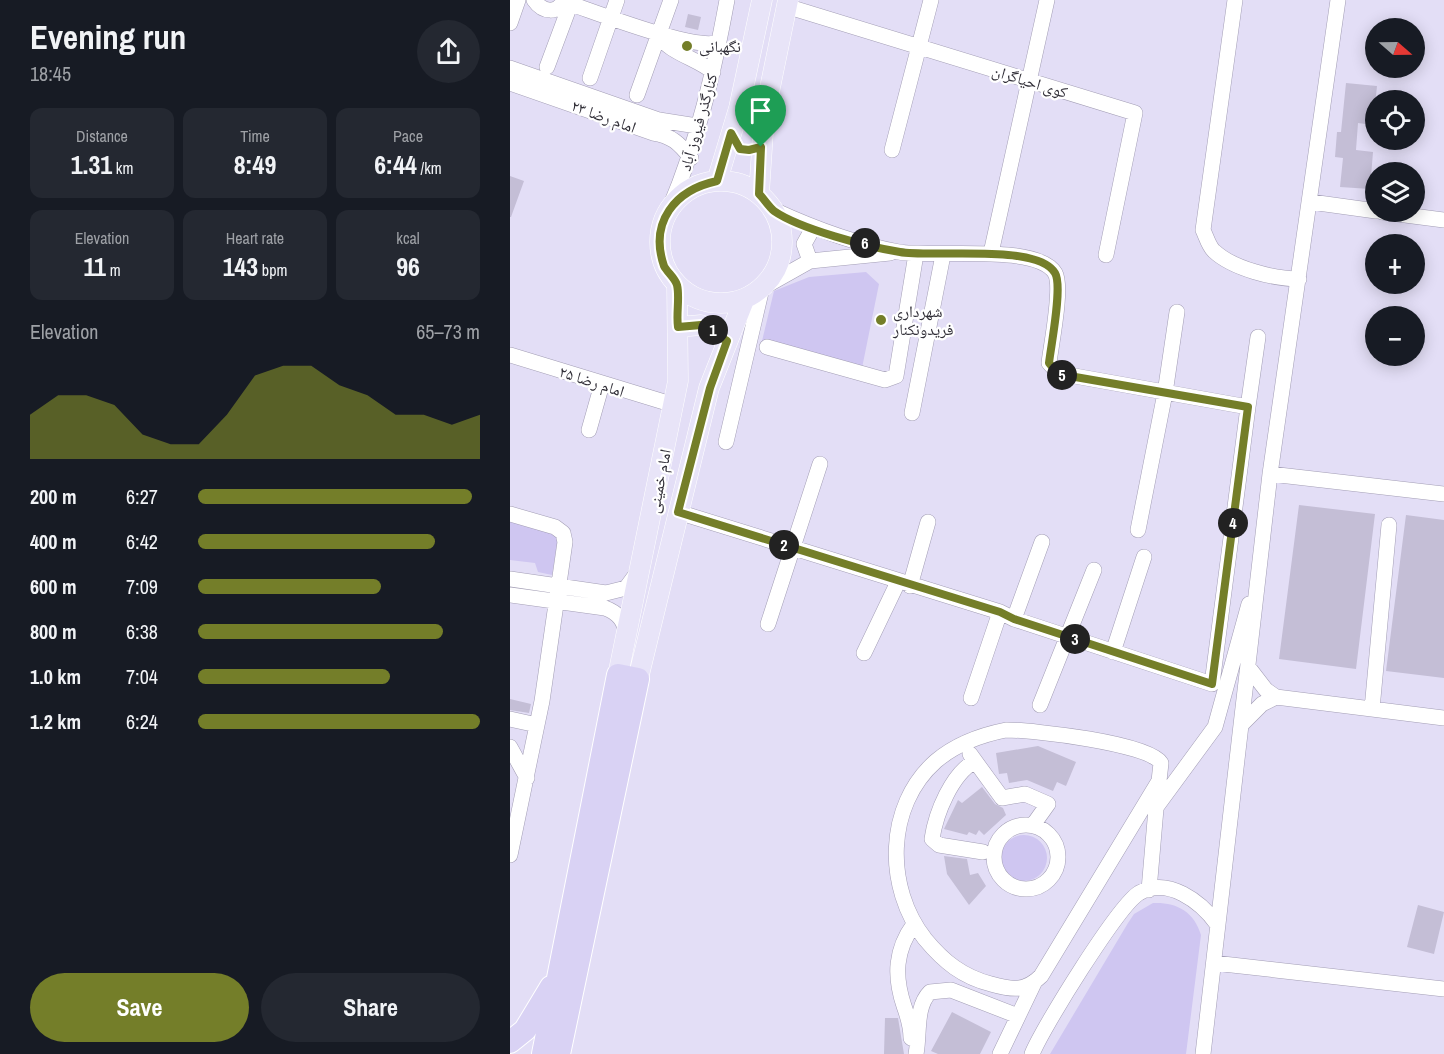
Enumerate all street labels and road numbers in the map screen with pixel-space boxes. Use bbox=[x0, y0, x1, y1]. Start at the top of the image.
street label: کوی احیاگران bbox=[990, 59, 1071, 103]
street label: کنارگذر فیروز آباد bbox=[674, 70, 723, 173]
street label: امام رضا ۲۳ bbox=[569, 94, 639, 138]
street label: امام رضا ۲۵ bbox=[557, 360, 627, 402]
street label: امام خمینی bbox=[642, 447, 676, 515]

